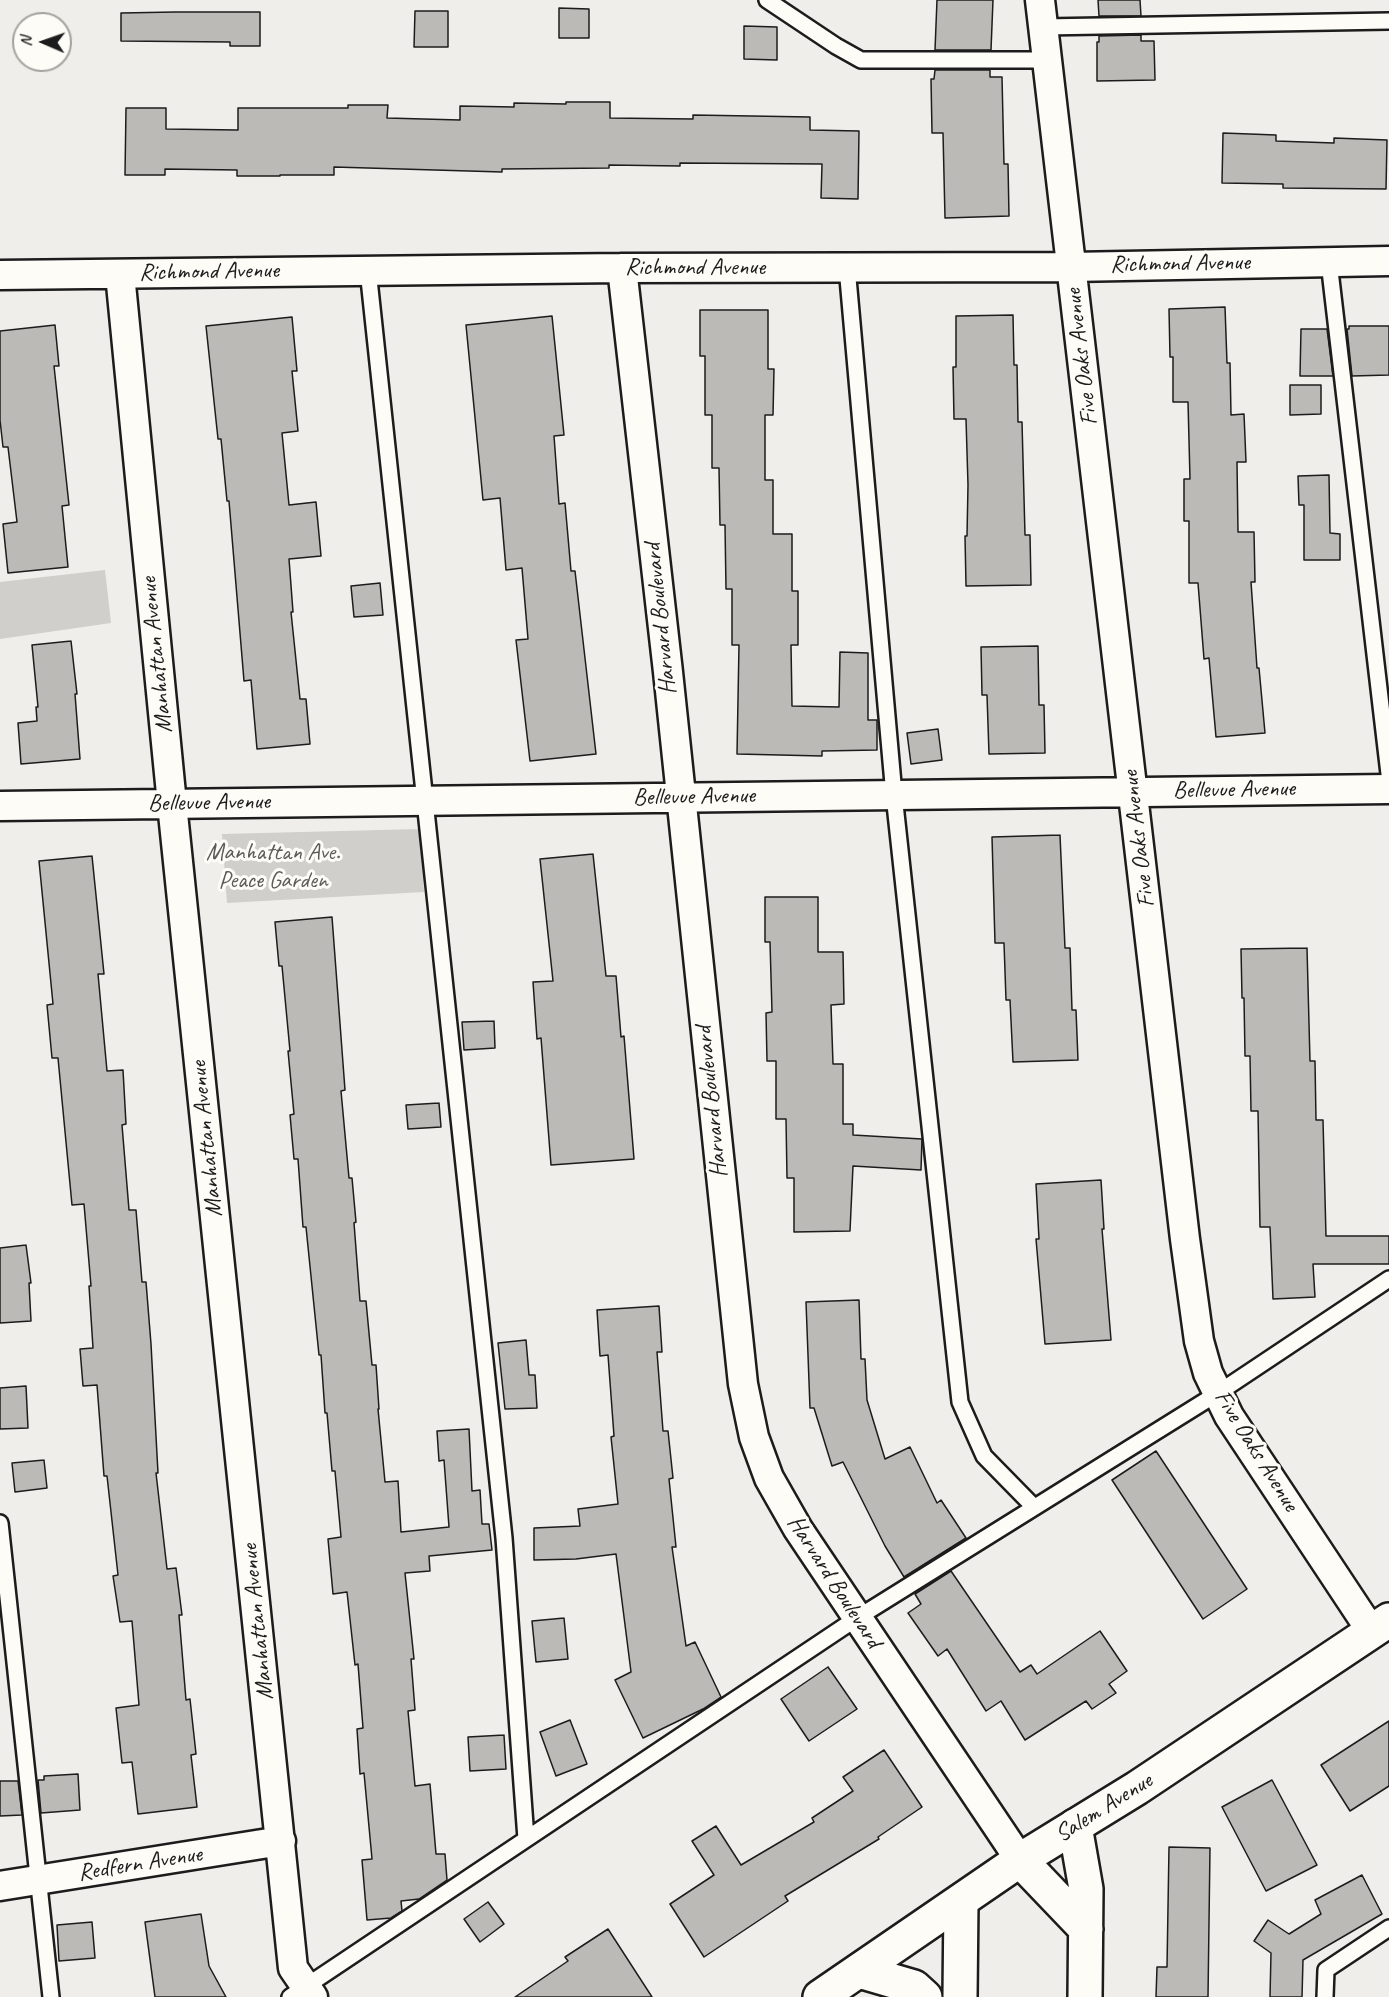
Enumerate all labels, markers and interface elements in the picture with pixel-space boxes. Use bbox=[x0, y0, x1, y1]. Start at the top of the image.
north arrow bbox=[12, 12, 72, 72]
text: N bbox=[16, 36, 36, 47]
street label: Richmond Avenue bbox=[1110, 248, 1250, 280]
street label: Richmond Avenue bbox=[625, 254, 765, 282]
street label: Richmond Avenue bbox=[139, 256, 279, 288]
street label: Five Oaks Avenue bbox=[1059, 287, 1105, 427]
street label: Harvard Boulevard bbox=[639, 542, 683, 696]
street label: Manhattan Avenue bbox=[134, 576, 180, 734]
street label: Five Oaks Avenue bbox=[1116, 769, 1162, 909]
street label: Bellevue Avenue bbox=[1173, 775, 1295, 805]
street label: Bellevue Avenue bbox=[633, 782, 755, 812]
street label: Bellevue Avenue bbox=[148, 788, 270, 818]
park label: Manhattan Ave. Peace Garden bbox=[206, 839, 340, 895]
street label: Harvard Boulevard bbox=[690, 1025, 734, 1179]
street label: Manhattan Avenue bbox=[184, 1060, 230, 1218]
street label: Five Oaks Avenue bbox=[1207, 1385, 1305, 1517]
street label: Harvard Boulevard bbox=[780, 1510, 888, 1654]
street label: Manhattan Avenue bbox=[235, 1543, 281, 1701]
street label: Salem Avenue bbox=[1050, 1767, 1158, 1849]
street label: Redfern Avenue bbox=[76, 1840, 204, 1888]

